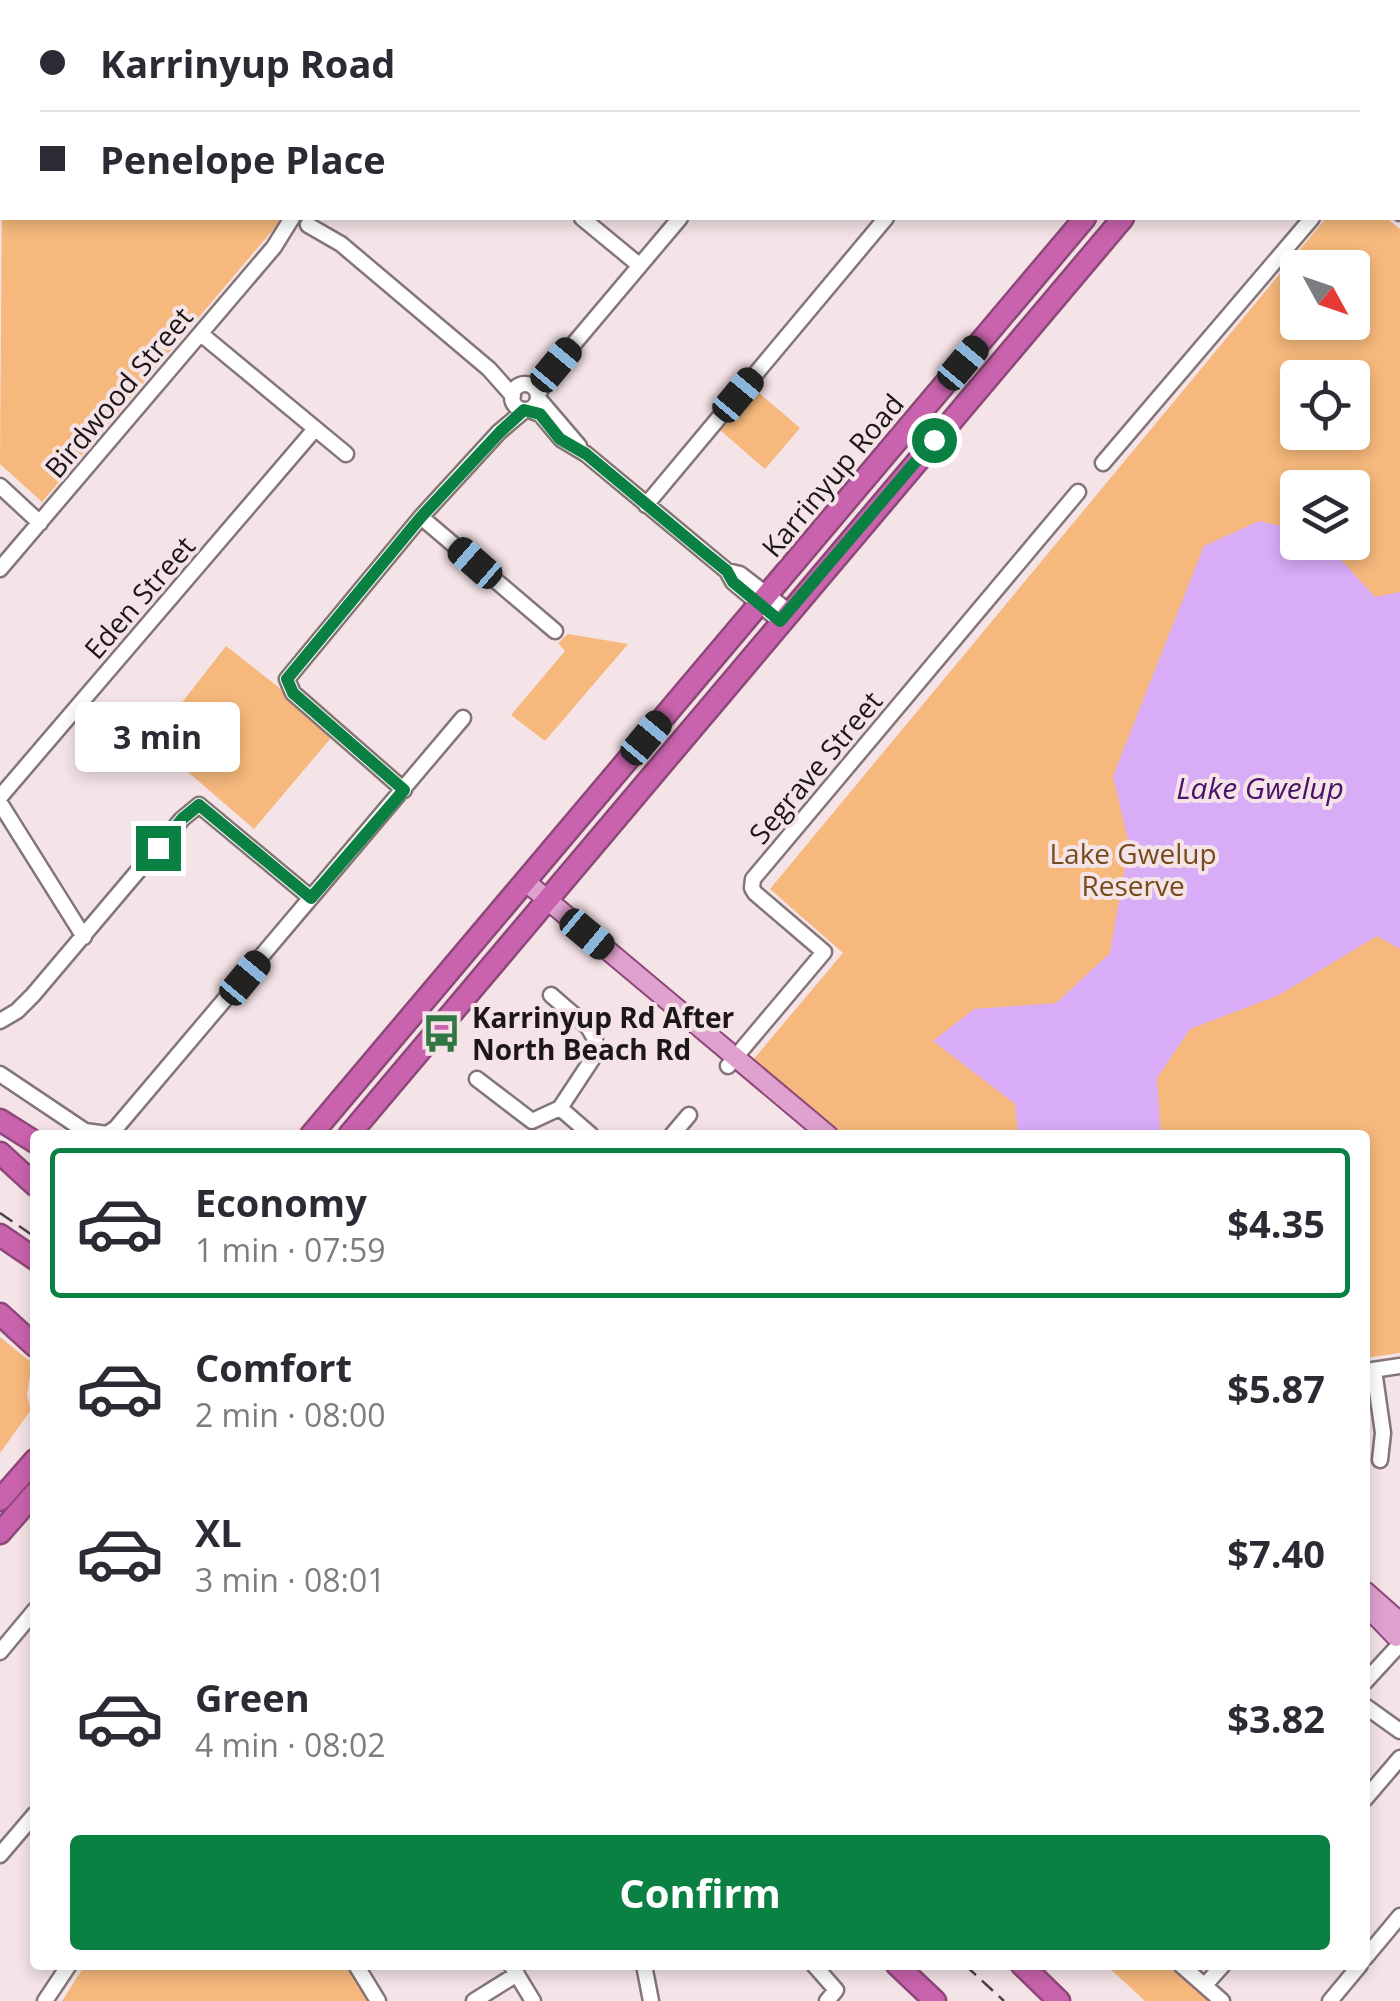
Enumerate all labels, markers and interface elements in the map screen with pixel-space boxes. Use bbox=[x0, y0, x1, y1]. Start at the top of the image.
text: Karrinyup Road bbox=[100, 37, 395, 89]
text: Penelope Place bbox=[100, 133, 386, 185]
north arrow bbox=[1280, 250, 1370, 340]
map controls bbox=[1280, 250, 1370, 560]
street label: Birdwood Street bbox=[35, 299, 201, 485]
car bbox=[932, 330, 994, 396]
car bbox=[525, 332, 587, 398]
button: locate bbox=[1280, 360, 1370, 450]
car bbox=[707, 362, 769, 428]
street label: Karrinyup Road bbox=[752, 385, 912, 565]
route start bbox=[912, 418, 957, 463]
button: layers bbox=[1280, 470, 1370, 560]
street label: Eden Street bbox=[75, 528, 203, 666]
car bbox=[443, 532, 507, 594]
street label: Segrave Street bbox=[740, 683, 890, 851]
callout: 3 min bbox=[76, 703, 240, 773]
car bbox=[615, 705, 677, 771]
text: 3 min bbox=[113, 715, 202, 758]
water label: Lake Gwelup bbox=[1176, 767, 1344, 808]
route end bbox=[136, 826, 181, 871]
park label: Lake Gwelup Reserve bbox=[1049, 834, 1217, 904]
car bbox=[554, 903, 620, 965]
car bbox=[214, 945, 276, 1011]
place label: Karrinyup Rd After North Beach Rd bbox=[472, 998, 735, 1068]
bus stop icon: Karrinyup Rd After North Beach Rd bbox=[421, 1012, 463, 1054]
text: Economy bbox=[195, 1176, 367, 1228]
icon: car bbox=[75, 1178, 165, 1268]
text: $4.35 bbox=[1227, 1197, 1325, 1249]
text: 1 min · 07:59 bbox=[195, 1228, 386, 1271]
text: Comfort bbox=[195, 1341, 352, 1393]
icon: car bbox=[75, 1343, 165, 1433]
text: $5.87 bbox=[1227, 1362, 1325, 1414]
text: 2 min · 08:00 bbox=[195, 1393, 386, 1436]
text: XL bbox=[195, 1506, 242, 1558]
icon: car bbox=[75, 1508, 165, 1598]
text: $7.40 bbox=[1227, 1527, 1325, 1579]
text: 3 min · 08:01 bbox=[195, 1558, 386, 1601]
text: Green bbox=[195, 1671, 310, 1723]
icon: car bbox=[75, 1673, 165, 1763]
text: $3.82 bbox=[1227, 1692, 1325, 1744]
text: 4 min · 08:02 bbox=[195, 1723, 386, 1766]
button: Confirm bbox=[70, 1835, 1330, 1950]

